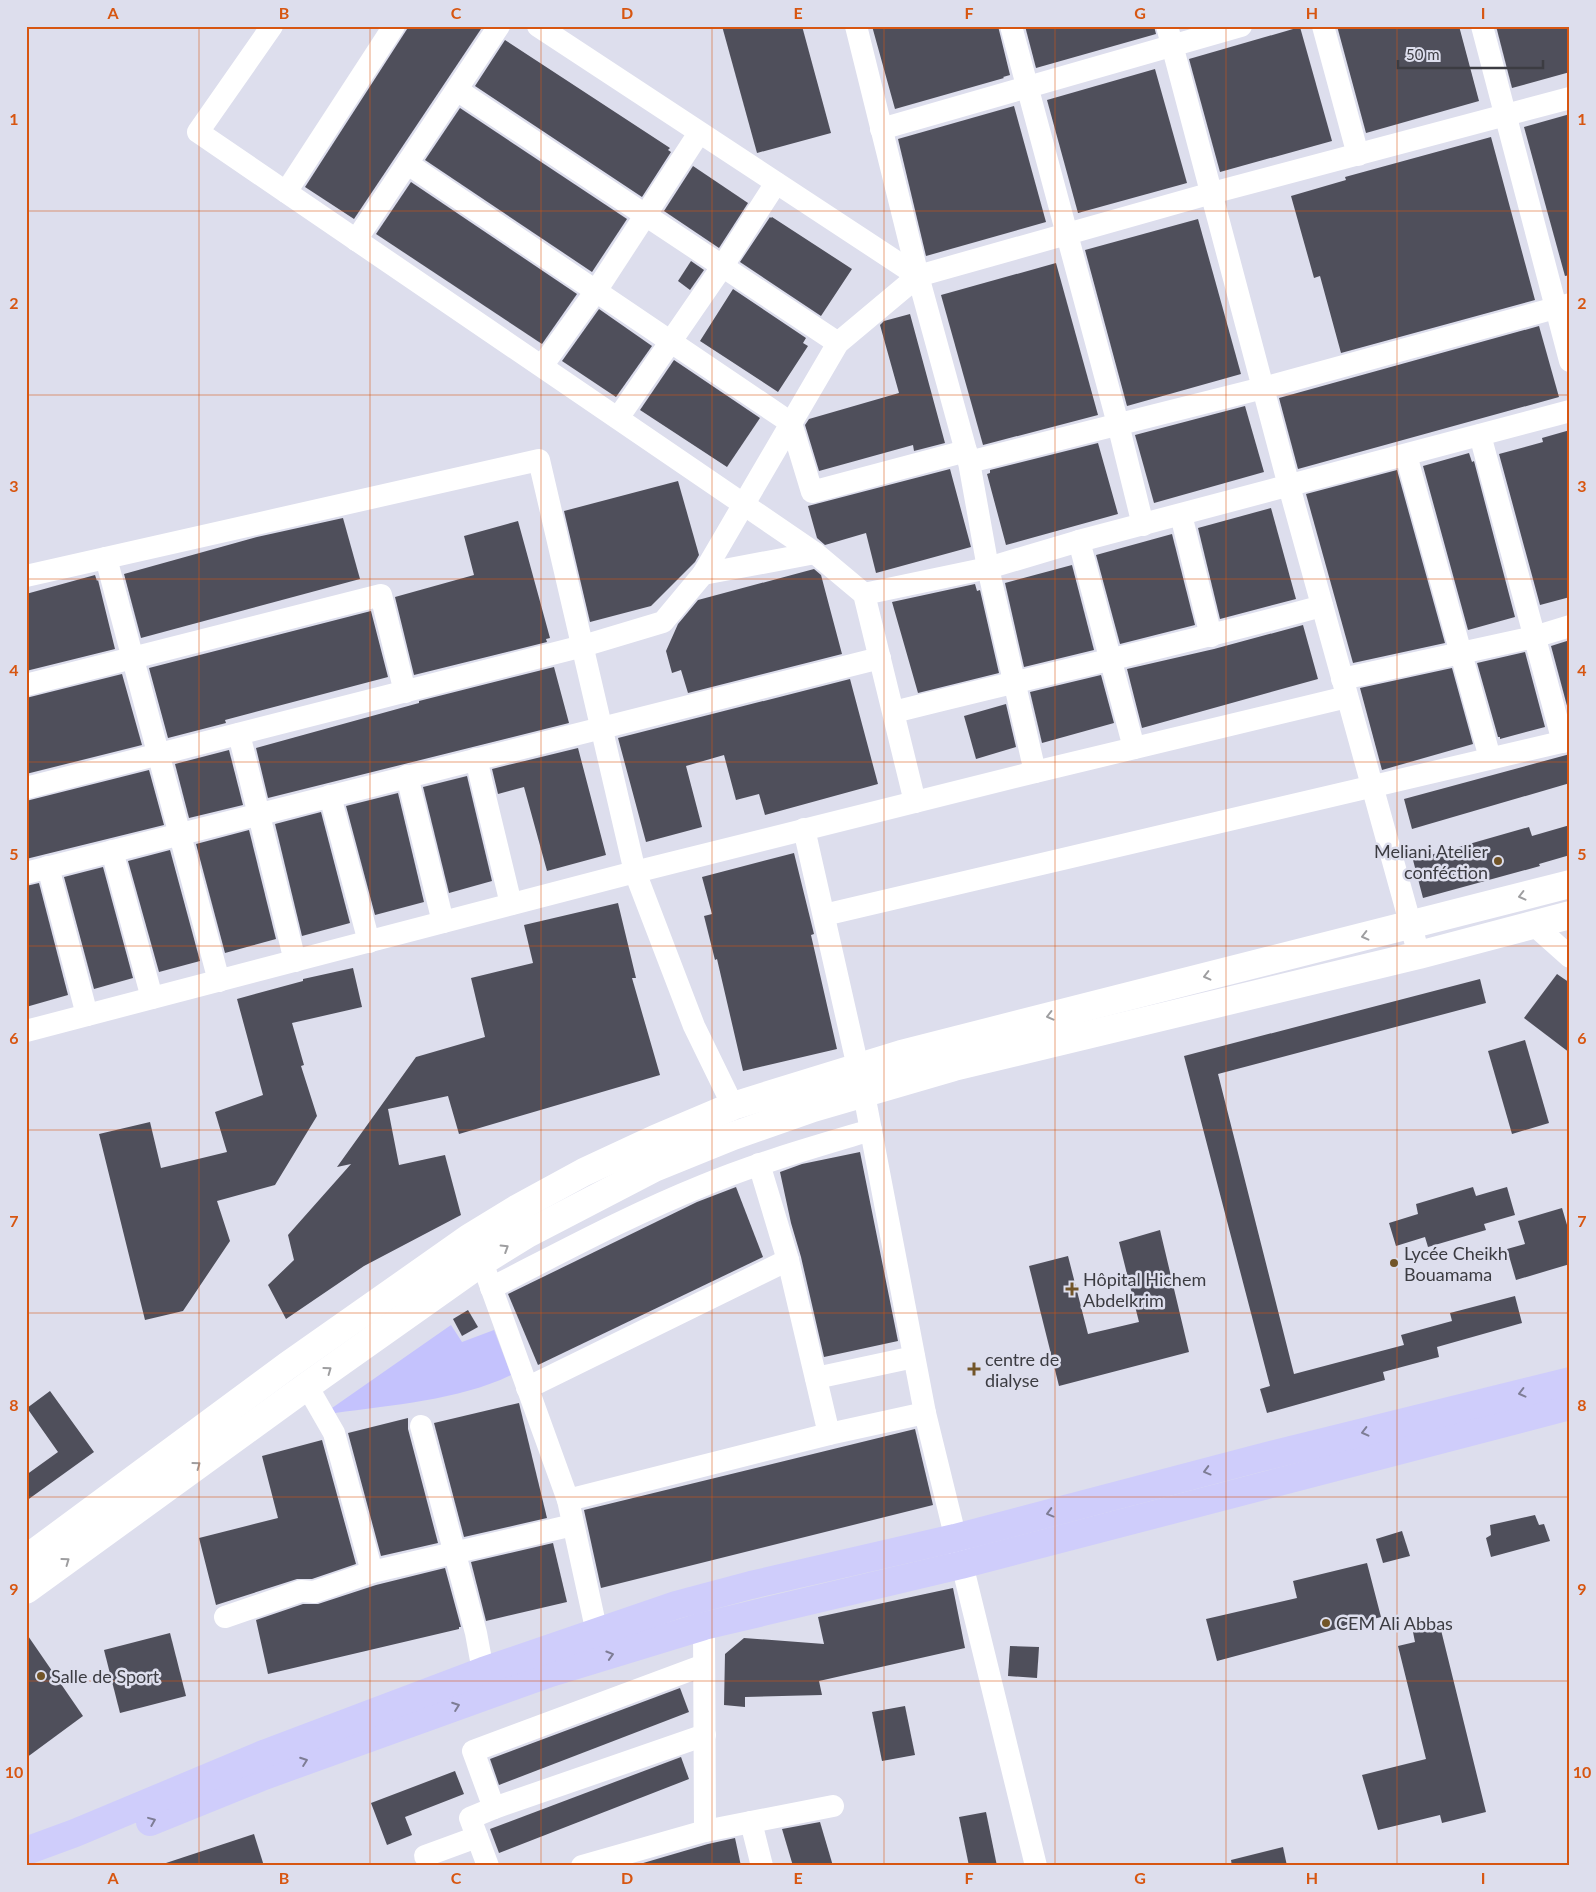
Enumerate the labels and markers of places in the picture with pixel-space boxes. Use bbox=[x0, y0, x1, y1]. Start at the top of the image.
place label: Meliani Atelier conféction bbox=[1374, 840, 1488, 883]
marker: Meliani Atelier conféction bbox=[1492, 855, 1504, 867]
place label: Lycée Cheikh Bouamama bbox=[1404, 1242, 1508, 1285]
marker: Lycée Cheikh Bouamama bbox=[1388, 1257, 1400, 1269]
place label: Hôpital Hichem Abdelkrim bbox=[1083, 1268, 1206, 1311]
marker: Hôpital Hichem Abdelkrim bbox=[1065, 1282, 1079, 1296]
place label: centre de dialyse bbox=[985, 1348, 1059, 1391]
marker: centre de dialyse bbox=[967, 1362, 981, 1376]
place label: CEM Ali Abbas bbox=[1336, 1612, 1453, 1634]
marker: CEM Ali Abbas bbox=[1320, 1617, 1332, 1629]
place label: Salle de Sport bbox=[51, 1665, 160, 1687]
marker: Salle de Sport bbox=[35, 1670, 47, 1682]

